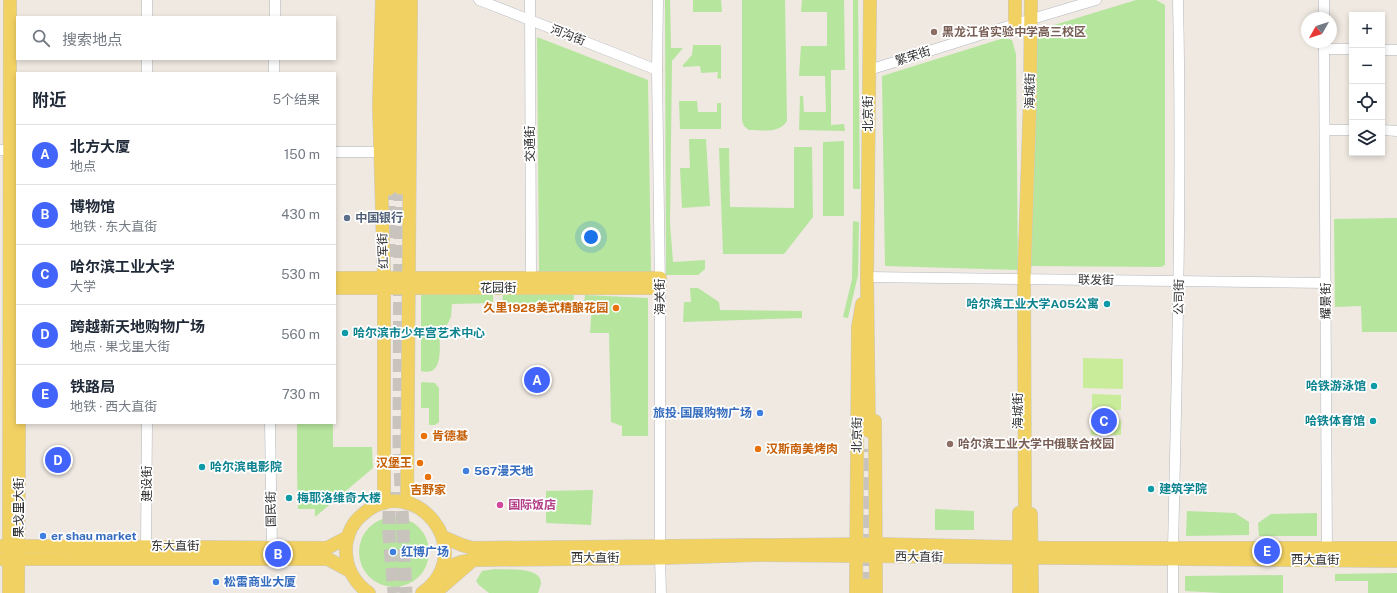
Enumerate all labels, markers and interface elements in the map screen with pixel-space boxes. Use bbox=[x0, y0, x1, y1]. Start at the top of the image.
north arrow bbox=[1301, 12, 1337, 48]
map controls bbox=[1349, 12, 1385, 156]
button: + bbox=[1349, 12, 1385, 48]
search box bbox=[16, 16, 336, 60]
street label: 河沟街 bbox=[549, 22, 587, 48]
place label: 黑龙江省实验中学高三校区 bbox=[942, 25, 1086, 39]
icon: search bbox=[30, 27, 52, 49]
marker: 黑龙江省实验中学高三校区 bbox=[929, 27, 939, 37]
text: 搜索地点 bbox=[62, 31, 122, 48]
street label: 繁荣街 bbox=[894, 44, 932, 68]
button: − bbox=[1349, 48, 1385, 84]
street label: 海城街 bbox=[1023, 73, 1037, 109]
button: locate bbox=[1349, 84, 1385, 120]
text: 附近 bbox=[32, 90, 66, 110]
text: 5个结果 bbox=[273, 92, 320, 107]
street label: 北京街 bbox=[861, 96, 875, 132]
button: layers bbox=[1349, 120, 1385, 156]
street label: 交通街 bbox=[523, 126, 537, 162]
text: 北方大厦 bbox=[70, 138, 130, 155]
text: A bbox=[40, 147, 50, 162]
text: 150 m bbox=[284, 147, 320, 162]
text: 地点 bbox=[70, 159, 96, 174]
text: 博物馆 bbox=[70, 198, 115, 215]
text: B bbox=[41, 207, 49, 222]
text: 430 m bbox=[281, 207, 320, 222]
place label: 中国银行 bbox=[355, 211, 403, 225]
marker: 中国银行 bbox=[342, 213, 352, 223]
text: 地铁 · 东大直街 bbox=[70, 219, 157, 234]
your location bbox=[581, 227, 601, 247]
street label: 红军街 bbox=[375, 233, 391, 269]
text: 哈尔滨工业大学 bbox=[70, 258, 175, 275]
text: C bbox=[40, 267, 50, 282]
text: 530 m bbox=[281, 267, 320, 282]
street label: 联发街 bbox=[1078, 273, 1114, 287]
text: 大学 bbox=[70, 279, 96, 294]
street label: 海关街 bbox=[653, 279, 667, 315]
street label: 公司街 bbox=[1172, 279, 1186, 315]
street label: 花园街 bbox=[480, 281, 516, 295]
street label: 耀景街 bbox=[1319, 283, 1333, 319]
place label: 哈尔滨工业大学A05公寓 bbox=[966, 297, 1099, 311]
marker: 哈尔滨工业大学A05公寓 bbox=[1102, 299, 1112, 309]
place label: 久里1928美式精酿花园 bbox=[483, 301, 608, 315]
marker: 久里1928美式精酿花园 bbox=[611, 303, 621, 313]
text: 跨越新天地购物广场 bbox=[70, 318, 205, 335]
place label: 哈尔滨市少年宫艺术中心 bbox=[353, 326, 485, 340]
text: D bbox=[40, 327, 50, 342]
text: 560 m bbox=[281, 327, 320, 342]
marker: 哈尔滨市少年宫艺术中心 bbox=[340, 328, 350, 338]
text: 地点 · 果戈里大街 bbox=[70, 339, 170, 354]
pin: A bbox=[524, 365, 550, 395]
text: 铁路局 bbox=[70, 378, 115, 395]
place label: 哈铁游泳馆 bbox=[1306, 379, 1366, 393]
marker: 哈铁游泳馆 bbox=[1369, 381, 1379, 391]
text: E bbox=[41, 387, 49, 402]
text: 730 m bbox=[282, 387, 320, 402]
street label: 海城街 bbox=[1011, 393, 1025, 429]
text: 地铁 · 西大直街 bbox=[70, 399, 157, 414]
place label: 旅投·国展购物广场 bbox=[653, 406, 752, 420]
pin: C bbox=[1091, 406, 1117, 436]
marker: 旅投·国展购物广场 bbox=[755, 408, 765, 418]
place label: 哈铁体育馆 bbox=[1305, 414, 1365, 428]
marker: 哈铁体育馆 bbox=[1368, 416, 1378, 426]
street label: 北京街 bbox=[850, 417, 864, 453]
place label: 肯德基 bbox=[432, 429, 468, 443]
marker: 肯德基 bbox=[419, 431, 429, 441]
place label: 哈尔滨工业大学中俄联合校园 bbox=[958, 437, 1114, 451]
marker: 哈尔滨工业大学中俄联合校园 bbox=[945, 439, 955, 449]
place label: 汉斯南美烤肉 bbox=[766, 442, 838, 456]
marker: 汉斯南美烤肉 bbox=[753, 444, 763, 454]
pin: D bbox=[45, 445, 71, 475]
place label: 汉堡王 bbox=[376, 456, 412, 470]
marker: 汉堡王 bbox=[415, 458, 425, 468]
place label: 哈尔滨电影院 bbox=[210, 460, 282, 474]
marker: 哈尔滨电影院 bbox=[197, 462, 207, 472]
place label: 567漫天地 bbox=[474, 464, 533, 478]
street label: 建设街 bbox=[140, 466, 154, 502]
marker: 567漫天地 bbox=[461, 466, 471, 476]
marker: 吉野家 bbox=[423, 472, 433, 482]
street label: 果戈里大街 bbox=[12, 478, 26, 538]
place label: 建筑学院 bbox=[1159, 482, 1207, 496]
place label: 吉野家 bbox=[410, 483, 446, 497]
marker: 建筑学院 bbox=[1146, 484, 1156, 494]
street label: 国民街 bbox=[264, 491, 278, 527]
place label: 梅耶洛维奇大楼 bbox=[297, 491, 381, 505]
marker: 梅耶洛维奇大楼 bbox=[284, 493, 294, 503]
place label: 国际饭店 bbox=[508, 498, 556, 512]
marker: 国际饭店 bbox=[495, 500, 505, 510]
place label: er shau market bbox=[51, 529, 136, 543]
marker: er shau market bbox=[38, 531, 48, 541]
pin: E bbox=[1254, 536, 1280, 566]
street label: 东大直街 bbox=[151, 539, 199, 553]
pin: B bbox=[265, 539, 291, 569]
place label: 红博广场 bbox=[401, 545, 449, 559]
marker: 红博广场 bbox=[388, 547, 398, 557]
street label: 西大直街 bbox=[895, 550, 943, 564]
street label: 西大直街 bbox=[571, 551, 619, 565]
street label: 西大直街 bbox=[1291, 553, 1339, 567]
place label: 松雷商业大厦 bbox=[224, 575, 296, 589]
marker: 松雷商业大厦 bbox=[211, 577, 221, 587]

